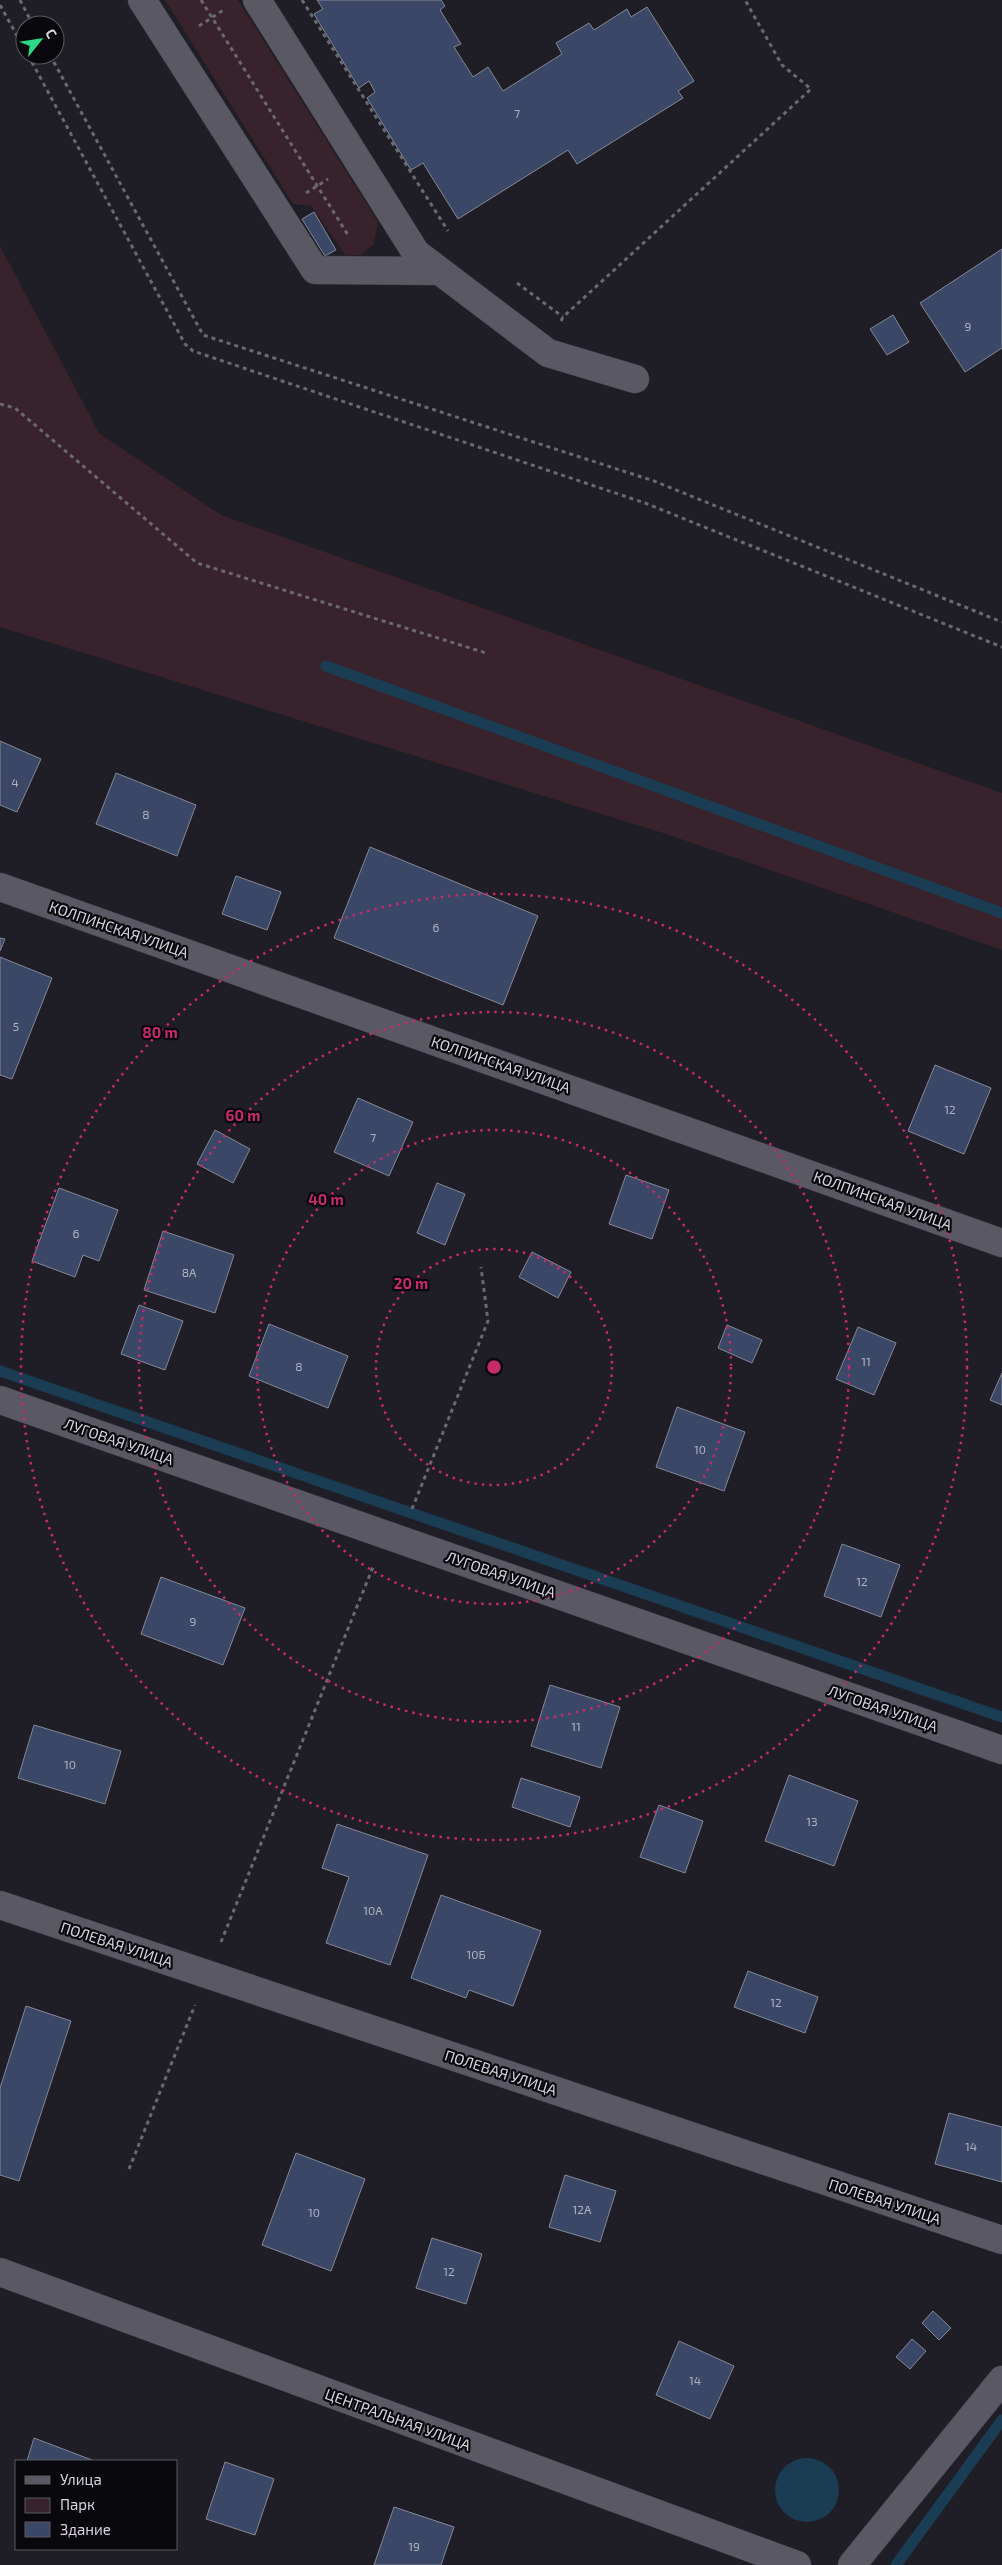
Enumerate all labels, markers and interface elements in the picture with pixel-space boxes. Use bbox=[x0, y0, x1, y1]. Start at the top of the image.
north arrow bbox=[15, 15, 65, 65]
text: С bbox=[42, 25, 61, 41]
house number: 7 bbox=[514, 106, 520, 120]
house number: 9 bbox=[965, 319, 972, 333]
house number: 4 bbox=[11, 775, 19, 789]
house number: 8 bbox=[142, 807, 150, 821]
street label: КОЛПИНСКАЯ УЛИЦА bbox=[47, 897, 192, 961]
house number: 6 bbox=[433, 920, 440, 934]
house number: 5 bbox=[13, 1019, 19, 1033]
text: 80 m bbox=[142, 1023, 178, 1041]
street label: КОЛПИНСКАЯ УЛИЦА bbox=[429, 1032, 574, 1096]
house number: 12 bbox=[944, 1102, 956, 1116]
text: 60 m bbox=[226, 1106, 260, 1124]
house number: 7 bbox=[370, 1130, 376, 1144]
street label: КОЛПИНСКАЯ УЛИЦА bbox=[811, 1167, 955, 1234]
text: 40 m bbox=[308, 1190, 344, 1208]
house number: 6 bbox=[73, 1226, 80, 1240]
house number: 8А bbox=[182, 1265, 197, 1279]
text: 20 m bbox=[394, 1274, 428, 1292]
house number: 11 bbox=[861, 1354, 871, 1368]
centre of rings bbox=[485, 1358, 503, 1376]
house number: 8 bbox=[295, 1359, 303, 1373]
street label: ЛУГОВАЯ УЛИЦА bbox=[62, 1414, 177, 1468]
house number: 10 bbox=[694, 1442, 706, 1456]
street label: ЛУГОВАЯ УЛИЦА bbox=[444, 1547, 559, 1601]
house number: 12 bbox=[856, 1574, 868, 1588]
house number: 9 bbox=[190, 1614, 197, 1628]
street label: ЛУГОВАЯ УЛИЦА bbox=[826, 1681, 941, 1735]
house number: 11 bbox=[571, 1719, 581, 1733]
house number: 10 bbox=[64, 1757, 76, 1771]
house number: 13 bbox=[806, 1814, 818, 1828]
house number: 10А bbox=[363, 1903, 383, 1917]
street label: ПОЛЕВАЯ УЛИЦА bbox=[59, 1917, 176, 1971]
house number: 10Б bbox=[466, 1947, 486, 1961]
house number: 12 bbox=[770, 1995, 782, 2009]
street label: ПОЛЕВАЯ УЛИЦА bbox=[443, 2045, 560, 2099]
house number: 14 bbox=[965, 2139, 977, 2153]
street label: ПОЛЕВАЯ УЛИЦА bbox=[827, 2174, 944, 2228]
house number: 12А bbox=[573, 2202, 592, 2216]
house number: 10 bbox=[308, 2205, 320, 2219]
house number: 12 bbox=[443, 2264, 455, 2278]
house number: 14 bbox=[689, 2373, 701, 2387]
street label: ЦЕНТРАЛЬНАЯ УЛИЦА bbox=[323, 2384, 474, 2454]
legend bbox=[15, 2460, 178, 2550]
text: Улица bbox=[60, 2470, 102, 2488]
text: Парк bbox=[60, 2495, 95, 2513]
text: Здание bbox=[60, 2520, 111, 2538]
house number: 19 bbox=[408, 2539, 420, 2553]

